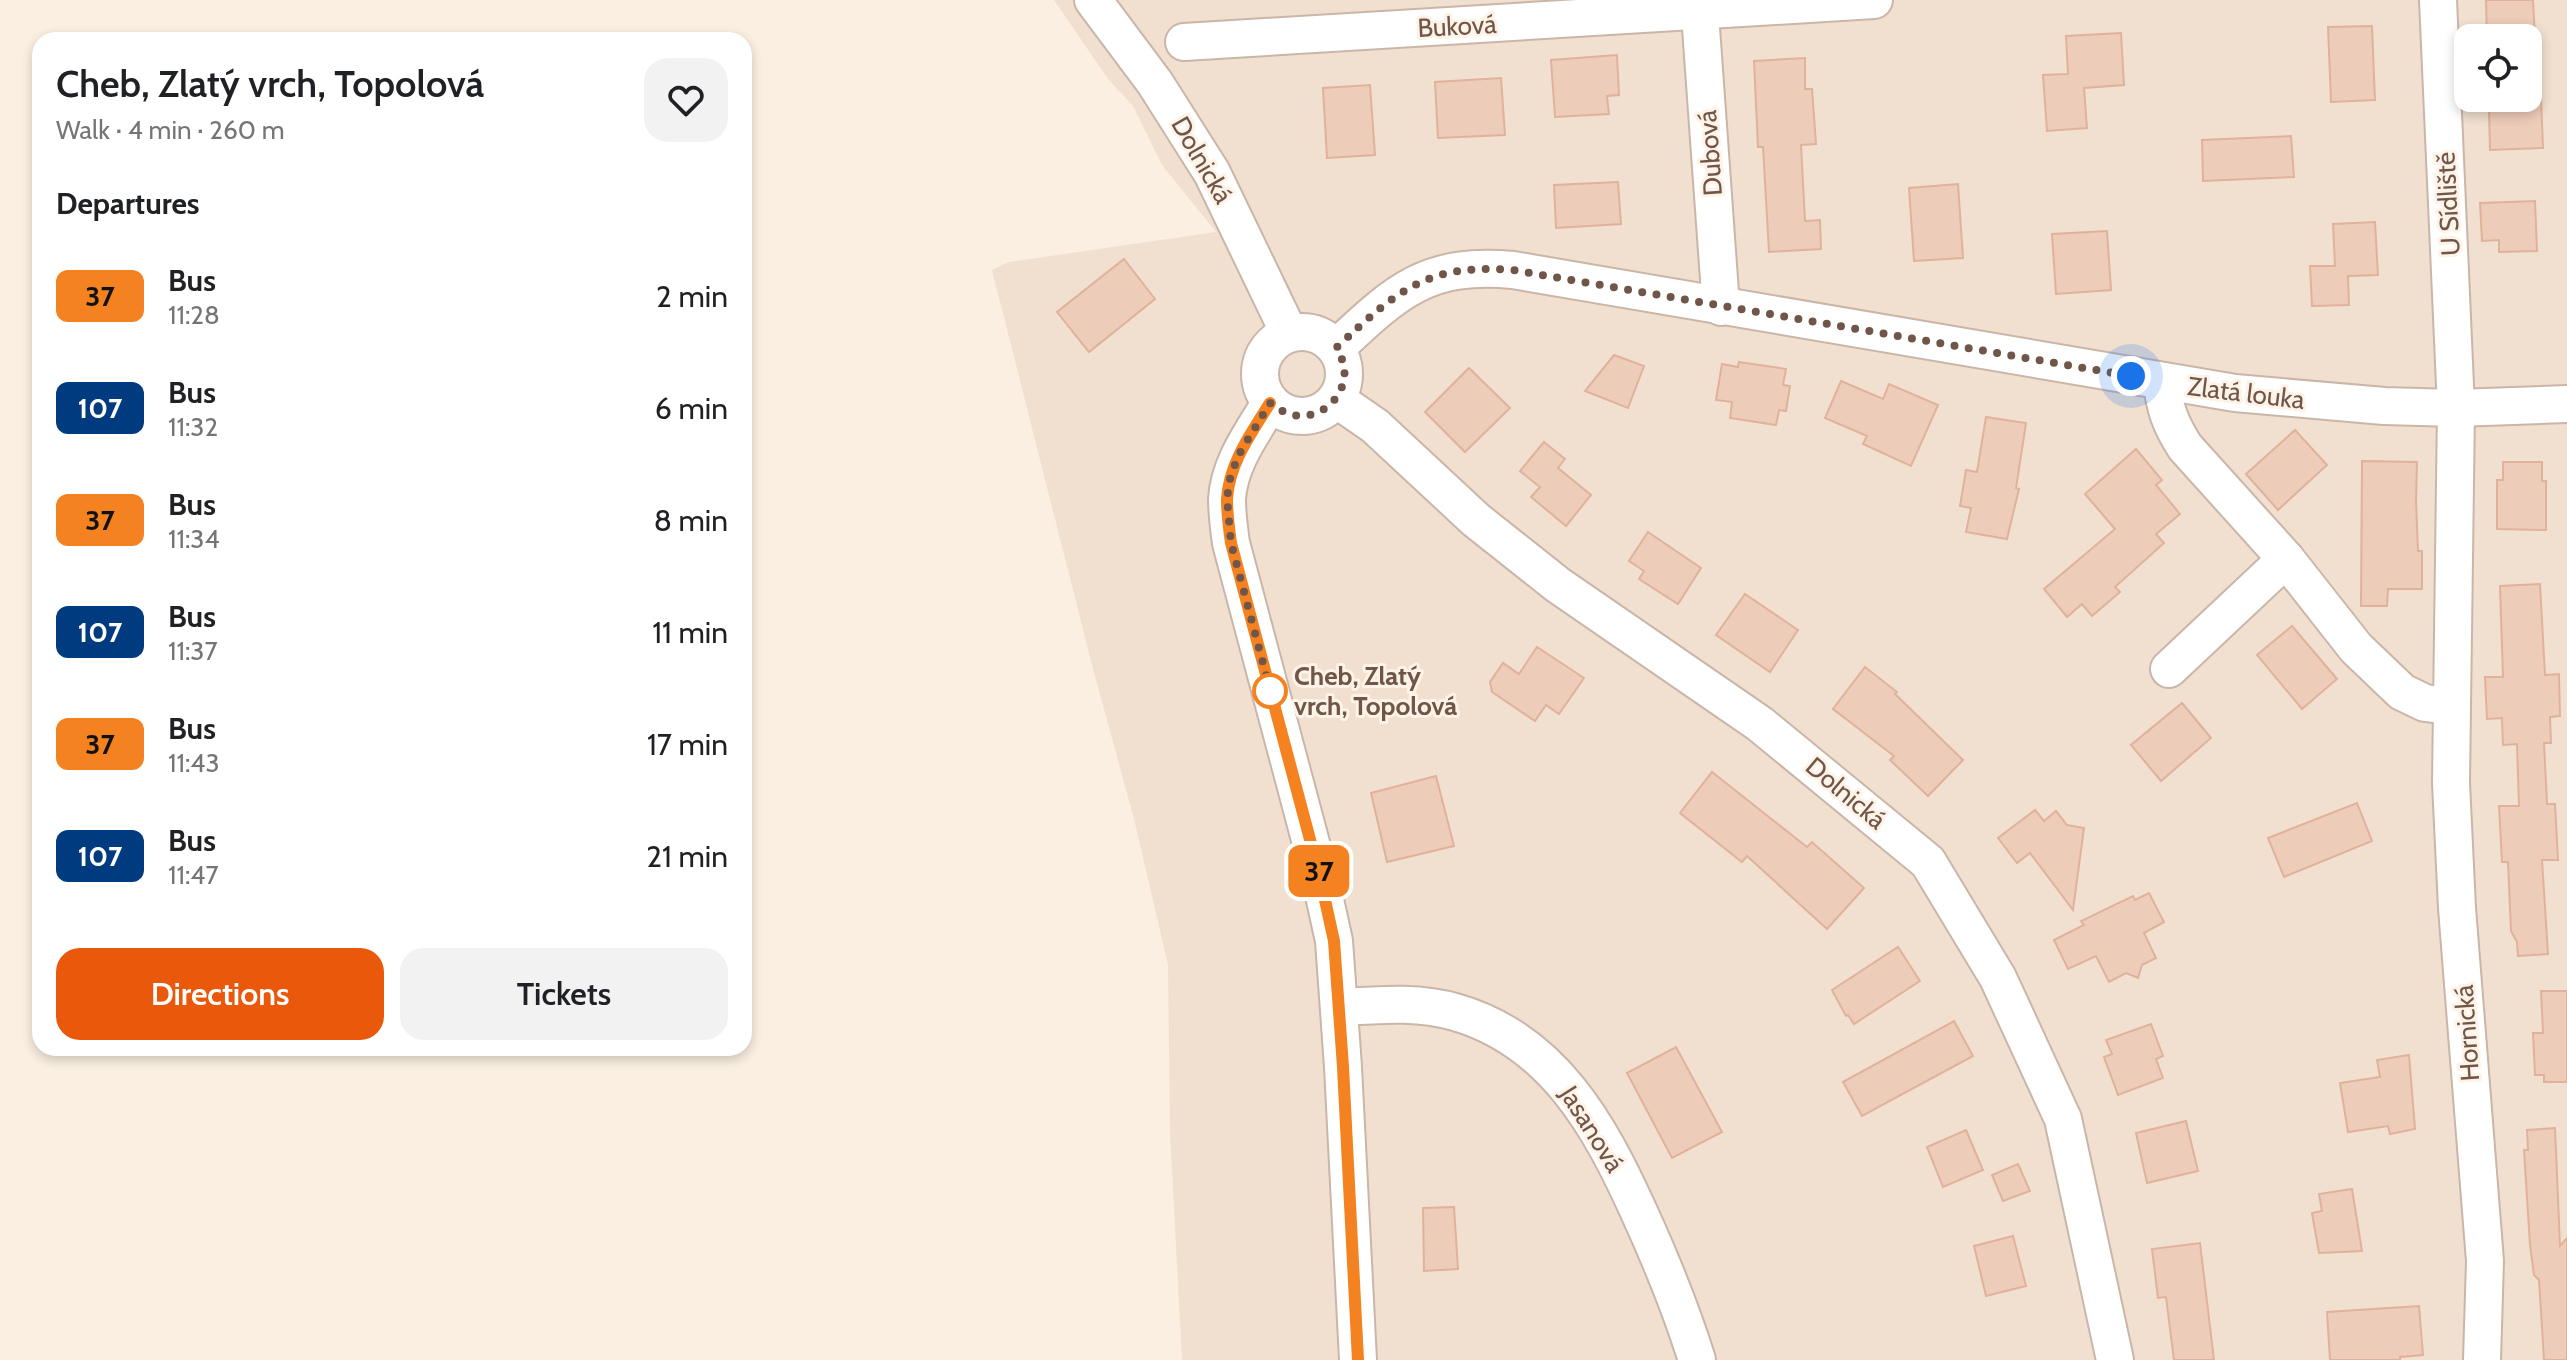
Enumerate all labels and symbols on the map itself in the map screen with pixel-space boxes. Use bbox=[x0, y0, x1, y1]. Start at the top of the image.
street label: Buková bbox=[1417, 8, 1498, 44]
street label: Dubová bbox=[1691, 108, 1729, 197]
street label: Dolnická bbox=[1164, 111, 1240, 210]
street label: U Sídliště bbox=[2429, 151, 2467, 257]
your location bbox=[2111, 356, 2151, 396]
street label: Zlatá louka bbox=[2186, 370, 2307, 416]
place label: Cheb, Zlatý vrch, Topolová bbox=[1294, 660, 1457, 722]
marker: Cheb, Zlatý vrch, Topolová bbox=[1253, 674, 1287, 708]
street label: Dolnická bbox=[1799, 750, 1893, 836]
line badge: 37 bbox=[1283, 845, 1355, 897]
street label: Hornická bbox=[2448, 983, 2486, 1082]
street label: Jasanová bbox=[1553, 1079, 1631, 1179]

